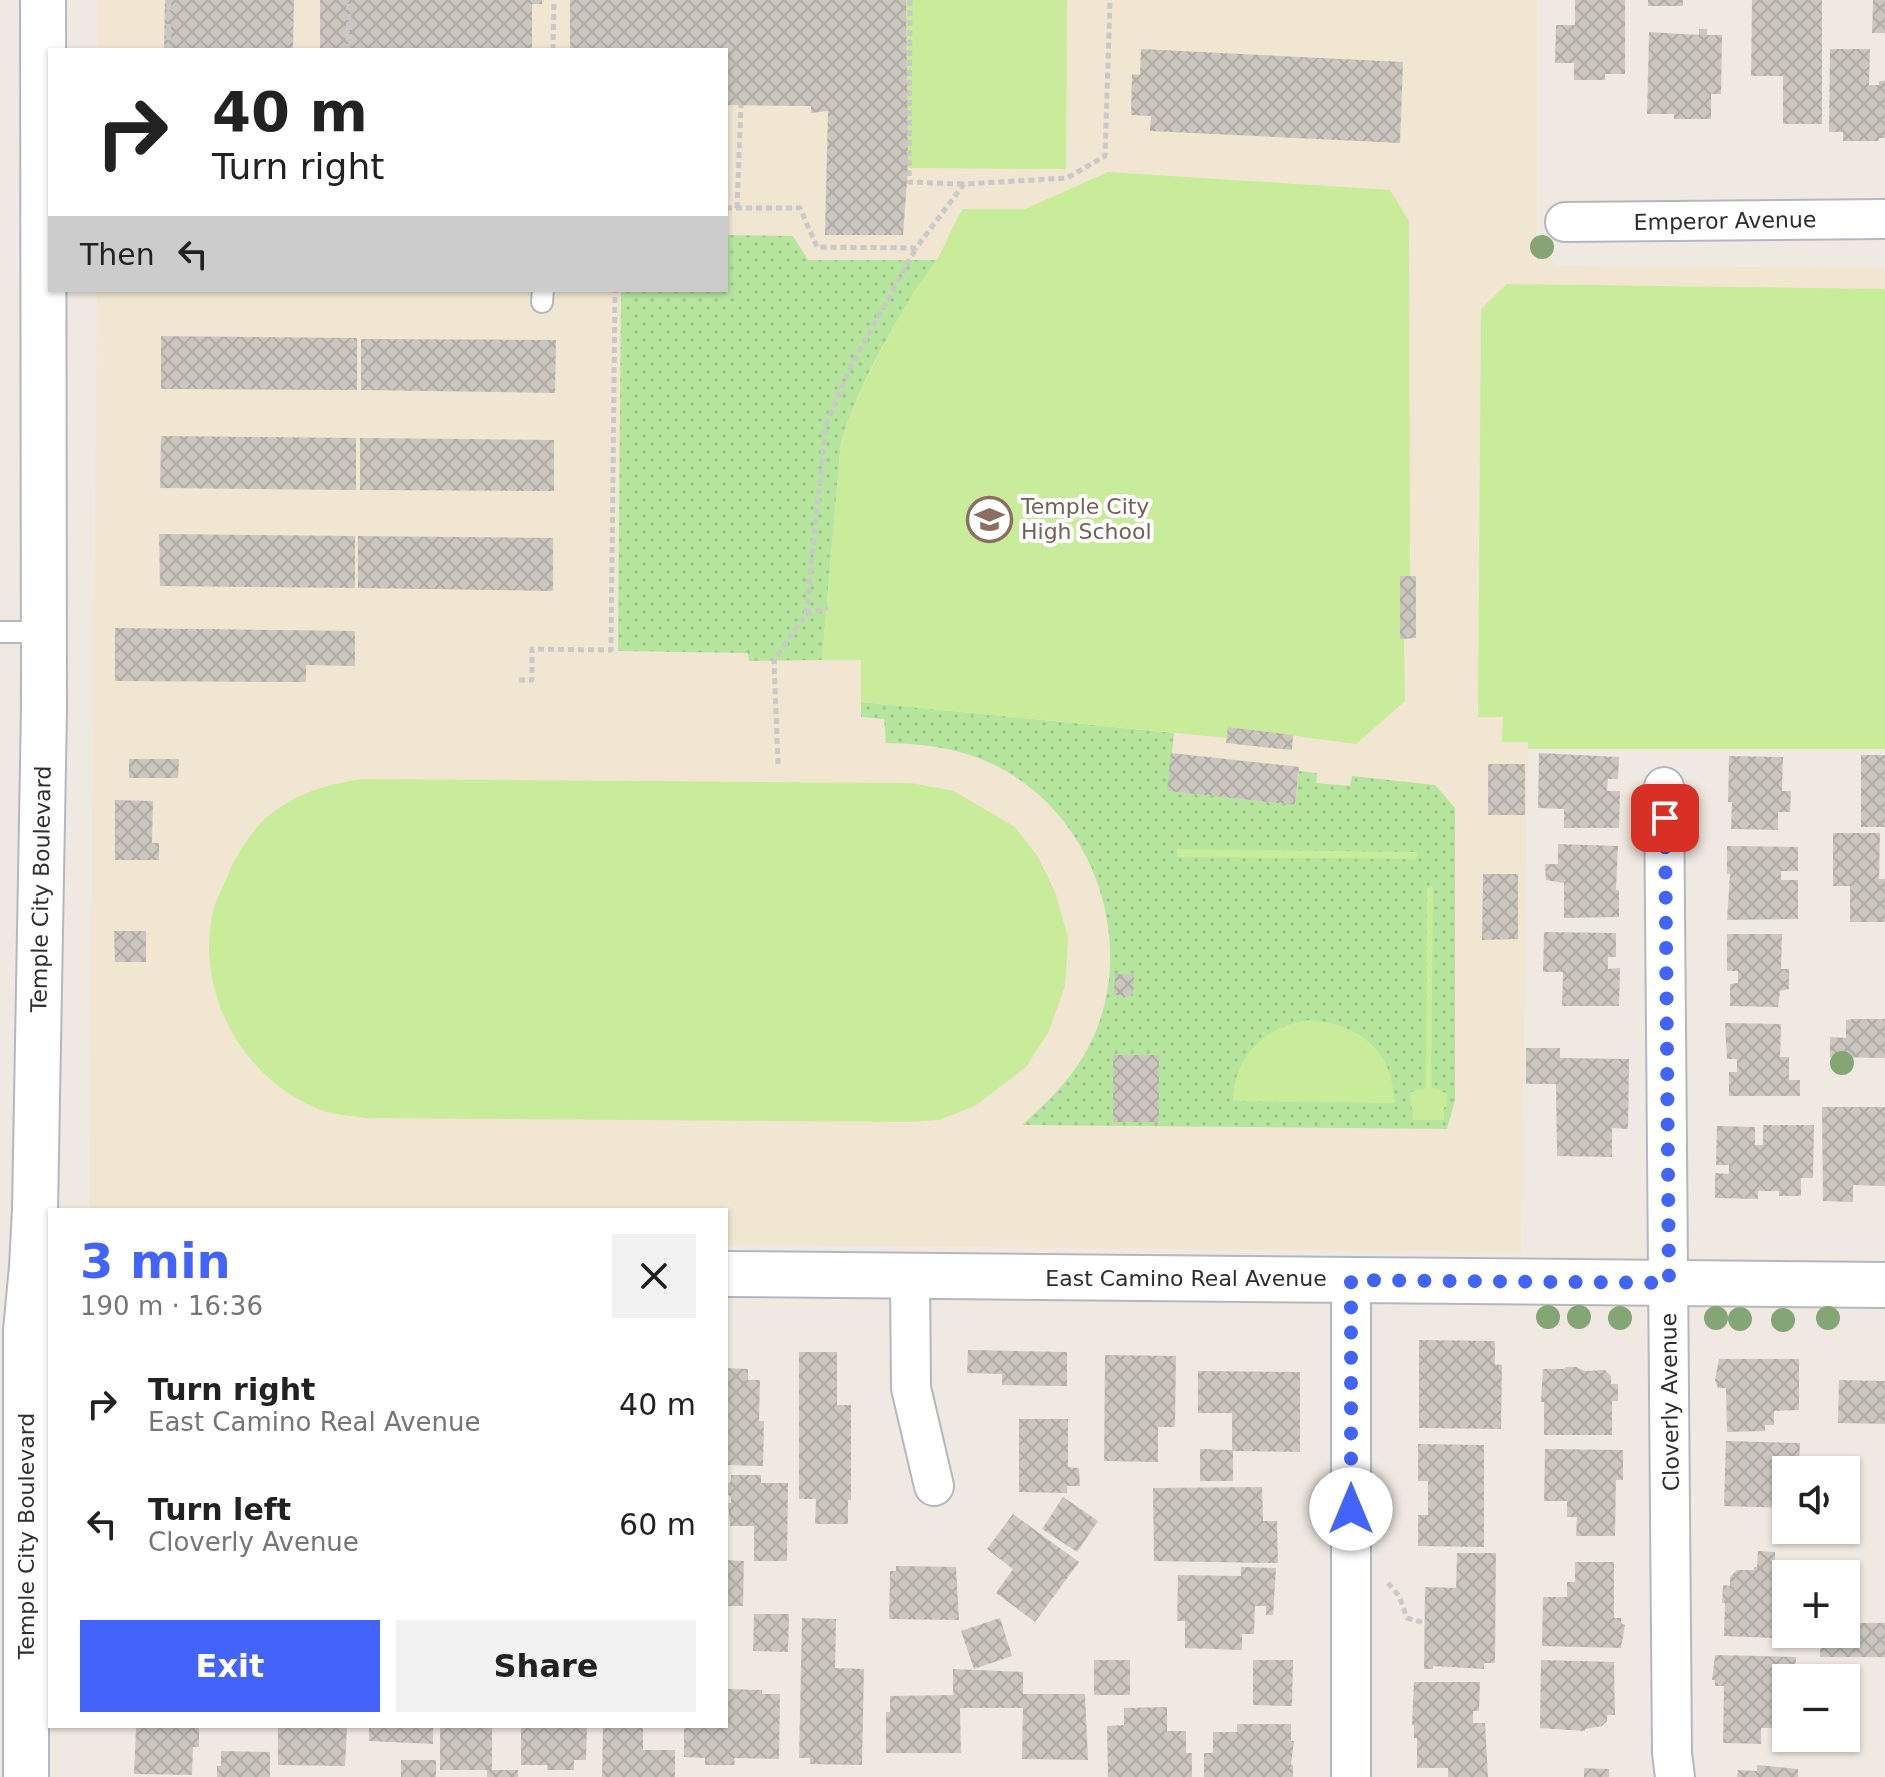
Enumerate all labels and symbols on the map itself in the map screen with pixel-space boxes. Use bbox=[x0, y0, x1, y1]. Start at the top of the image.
street label: Emperor Avenue bbox=[1633, 207, 1817, 235]
place label: Temple City High School bbox=[1020, 494, 1152, 544]
school or university icon: Temple City High School bbox=[966, 495, 1014, 543]
street label: Temple City Boulevard bbox=[26, 765, 56, 1014]
pin bbox=[1631, 784, 1699, 852]
street label: East Camino Real Avenue bbox=[1045, 1266, 1327, 1291]
street label: Cloverly Avenue bbox=[1656, 1313, 1684, 1491]
street label: Temple City Boulevard bbox=[14, 1413, 39, 1660]
position arrow bbox=[1309, 1467, 1393, 1551]

